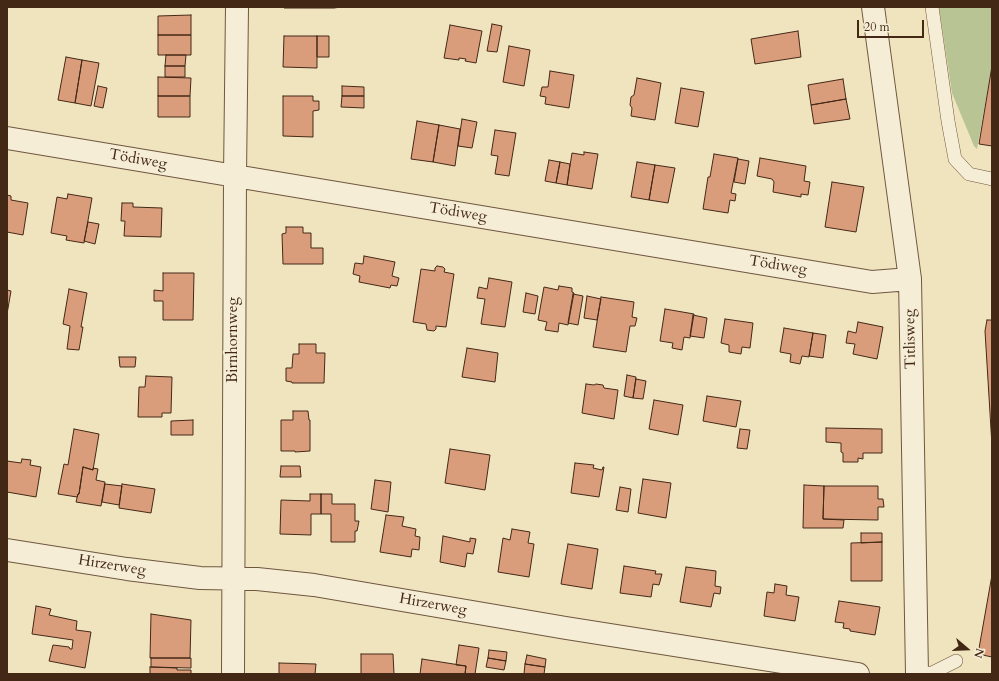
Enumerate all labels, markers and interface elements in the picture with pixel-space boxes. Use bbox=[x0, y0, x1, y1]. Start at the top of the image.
scale bar bbox=[859, 12, 926, 38]
text: 20 m bbox=[864, 19, 890, 35]
street label: Tödiweg bbox=[108, 146, 168, 174]
street label: Tödiweg bbox=[428, 200, 488, 226]
street label: Tödiweg bbox=[748, 253, 808, 279]
street label: Birnhornweg bbox=[225, 297, 243, 383]
street label: Titlisweg bbox=[901, 309, 921, 369]
street label: Hirzerweg bbox=[77, 552, 147, 580]
street label: Hirzerweg bbox=[398, 590, 468, 620]
north arrow bbox=[947, 629, 987, 669]
text: N bbox=[970, 646, 987, 660]

